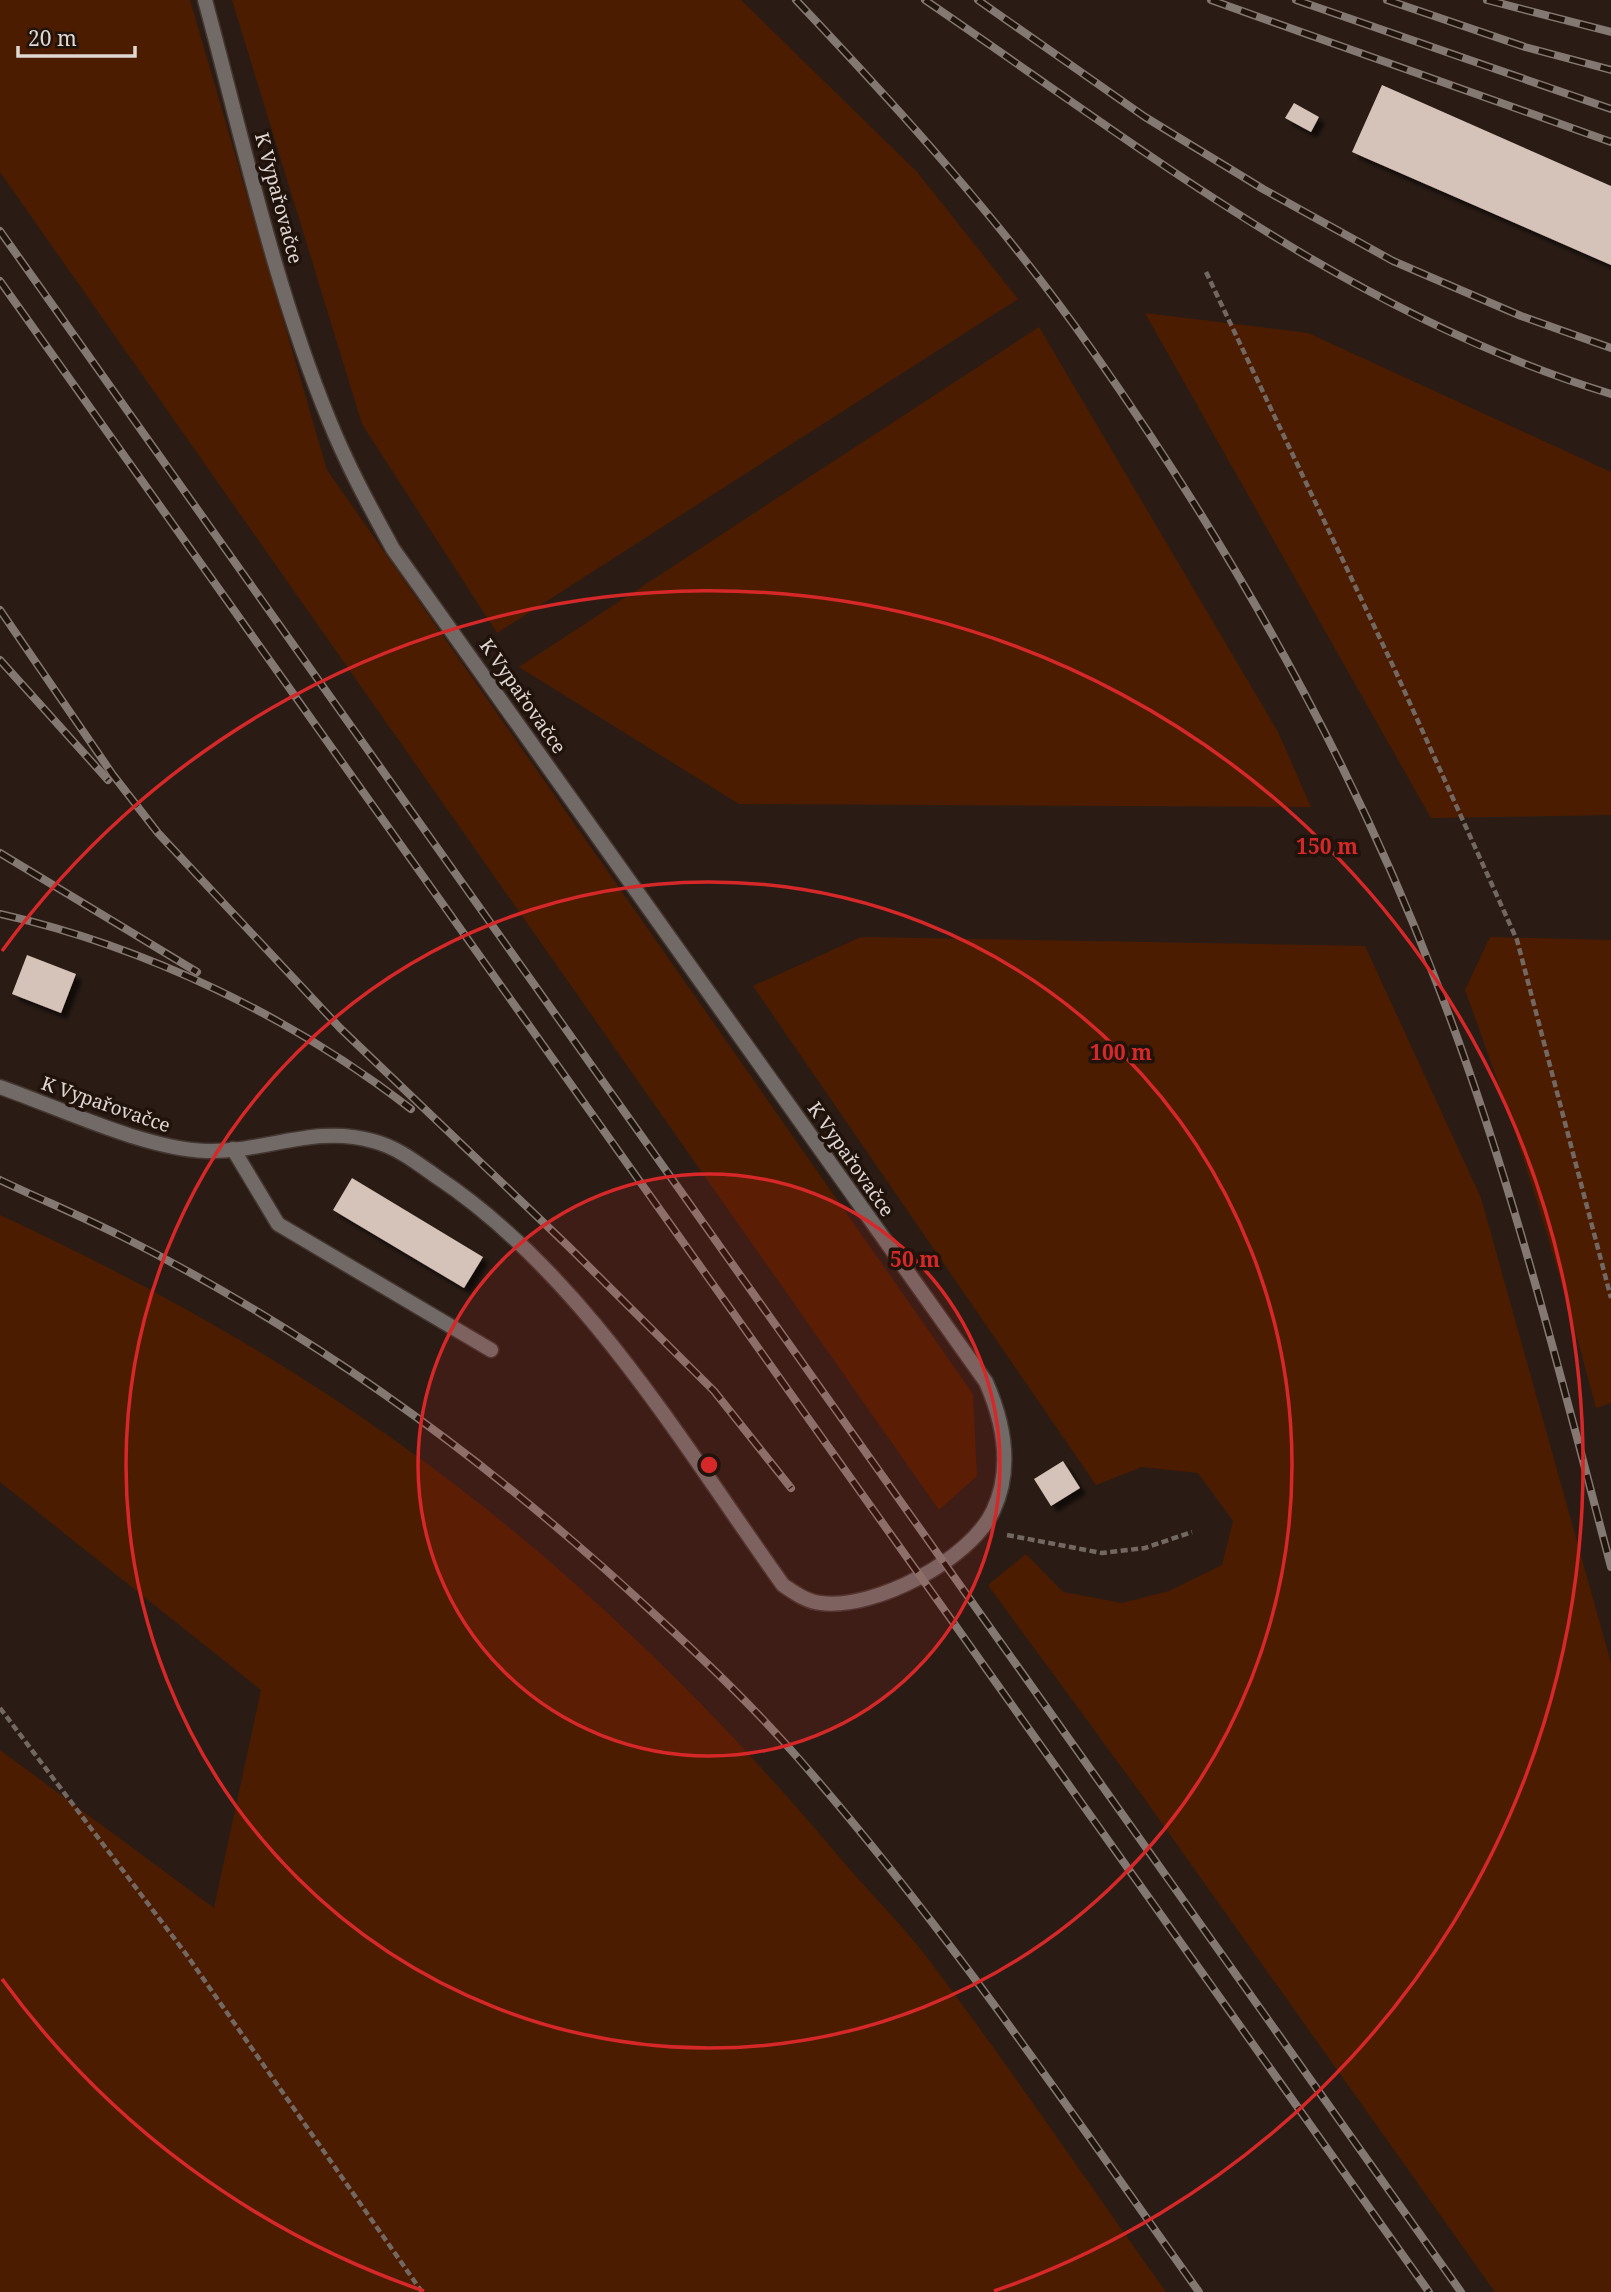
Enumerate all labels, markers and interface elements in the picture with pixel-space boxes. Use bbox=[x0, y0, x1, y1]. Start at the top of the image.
scale bar bbox=[18, 14, 135, 58]
text: 20 m bbox=[28, 24, 77, 52]
street label: K Vypařovačce bbox=[249, 130, 309, 266]
street label: K Vypařovačce bbox=[474, 633, 572, 759]
text: 150 m bbox=[1296, 832, 1358, 860]
text: 100 m bbox=[1090, 1038, 1152, 1066]
street label: K Vypařovačce bbox=[38, 1070, 174, 1138]
street label: K Vypařovačce bbox=[802, 1096, 900, 1222]
text: 50 m bbox=[890, 1245, 940, 1273]
centre of rings bbox=[697, 1453, 721, 1477]

